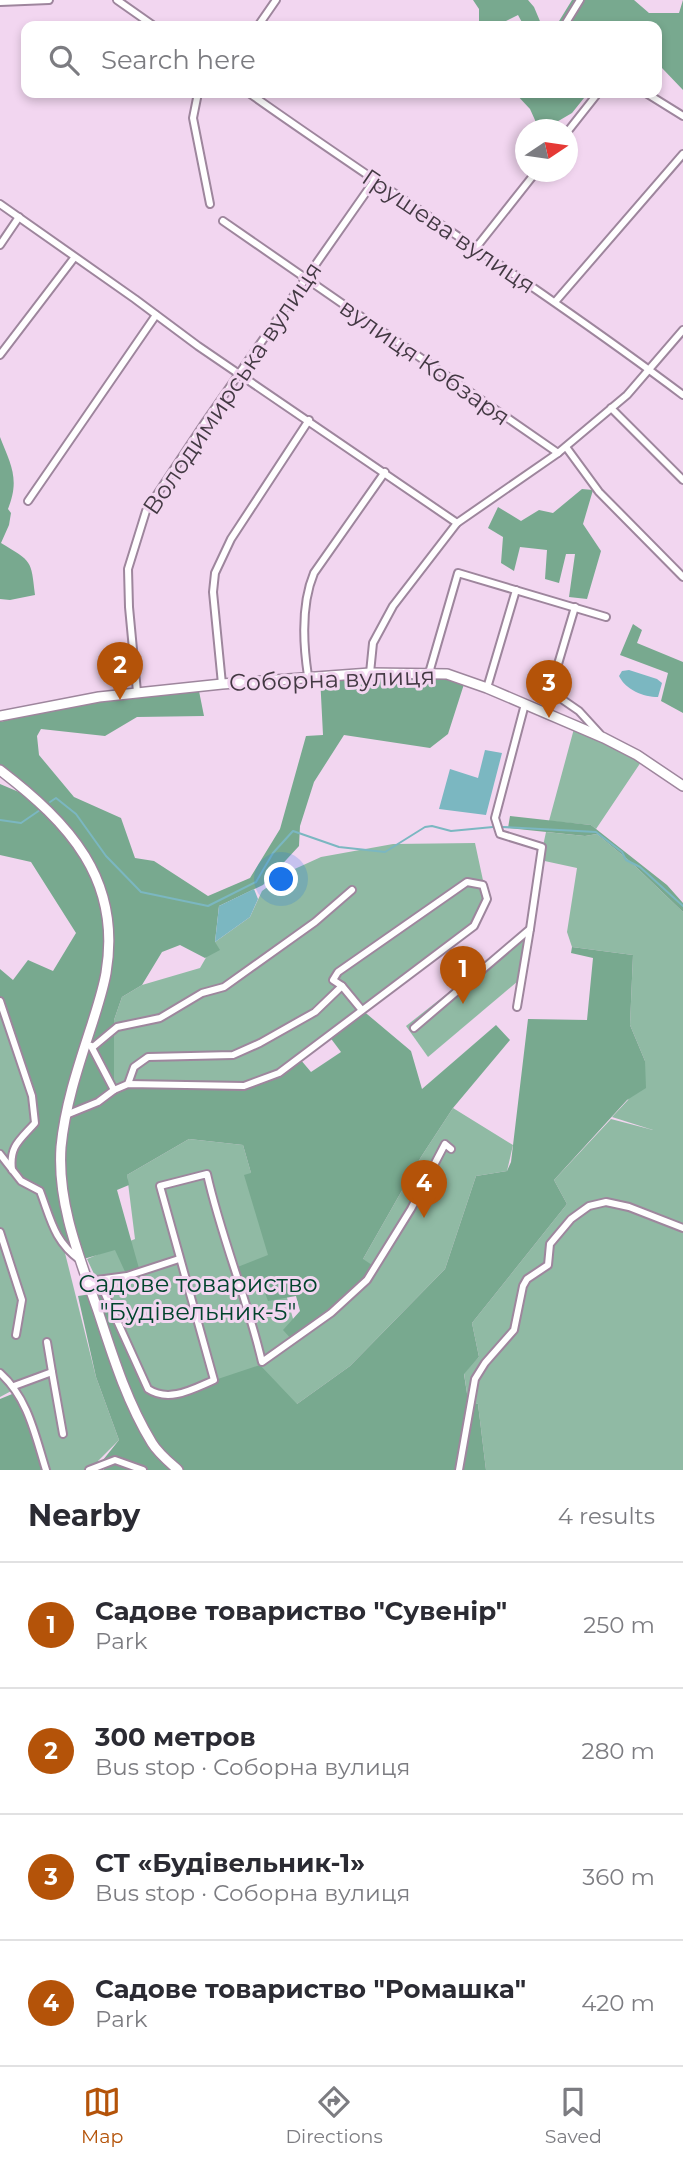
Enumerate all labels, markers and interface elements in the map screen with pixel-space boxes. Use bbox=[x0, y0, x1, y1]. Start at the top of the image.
search box bbox=[21, 21, 662, 98]
icon: search bbox=[45, 41, 83, 79]
text: Search here bbox=[101, 44, 256, 76]
north arrow bbox=[515, 119, 578, 182]
street label: Грушева вулиця bbox=[357, 162, 541, 300]
street label: Володимирська вулиця bbox=[136, 256, 328, 520]
street label: вулиця Кобзаря bbox=[334, 292, 516, 432]
pin: 2 bbox=[97, 642, 143, 700]
pin: 3 bbox=[526, 660, 572, 718]
street label: Соборна вулиця bbox=[229, 661, 435, 697]
your location bbox=[264, 862, 298, 896]
pin: 1 bbox=[440, 946, 486, 1004]
pin: 4 bbox=[401, 1160, 447, 1218]
park label: Садове товариство "Будівельник-5" bbox=[78, 1269, 318, 1326]
text: Nearby bbox=[28, 1497, 140, 1534]
text: 4 results bbox=[558, 1502, 655, 1530]
text: Садове товариство "Сувенір" bbox=[95, 1595, 507, 1627]
text: 1 bbox=[46, 1611, 56, 1639]
text: 250 m bbox=[583, 1611, 655, 1639]
text: Park bbox=[95, 1627, 148, 1655]
text: 300 метров bbox=[95, 1721, 256, 1753]
text: 2 bbox=[44, 1737, 58, 1765]
text: 280 m bbox=[582, 1737, 655, 1765]
text: Bus stop · Соборна вулиця bbox=[95, 1753, 410, 1781]
text: СТ «Будівельник-1» bbox=[95, 1847, 365, 1879]
text: 3 bbox=[44, 1863, 58, 1891]
text: 360 m bbox=[582, 1863, 655, 1891]
text: Bus stop · Соборна вулиця bbox=[95, 1879, 410, 1907]
text: Садове товариство "Ромашка" bbox=[95, 1973, 526, 2005]
text: 4 bbox=[43, 1989, 59, 2017]
text: 420 m bbox=[581, 1989, 655, 2017]
text: Park bbox=[95, 2005, 148, 2033]
tab: Map bbox=[81, 2083, 123, 2148]
tab: Directions bbox=[285, 2083, 383, 2148]
tab: Saved bbox=[545, 2083, 602, 2148]

